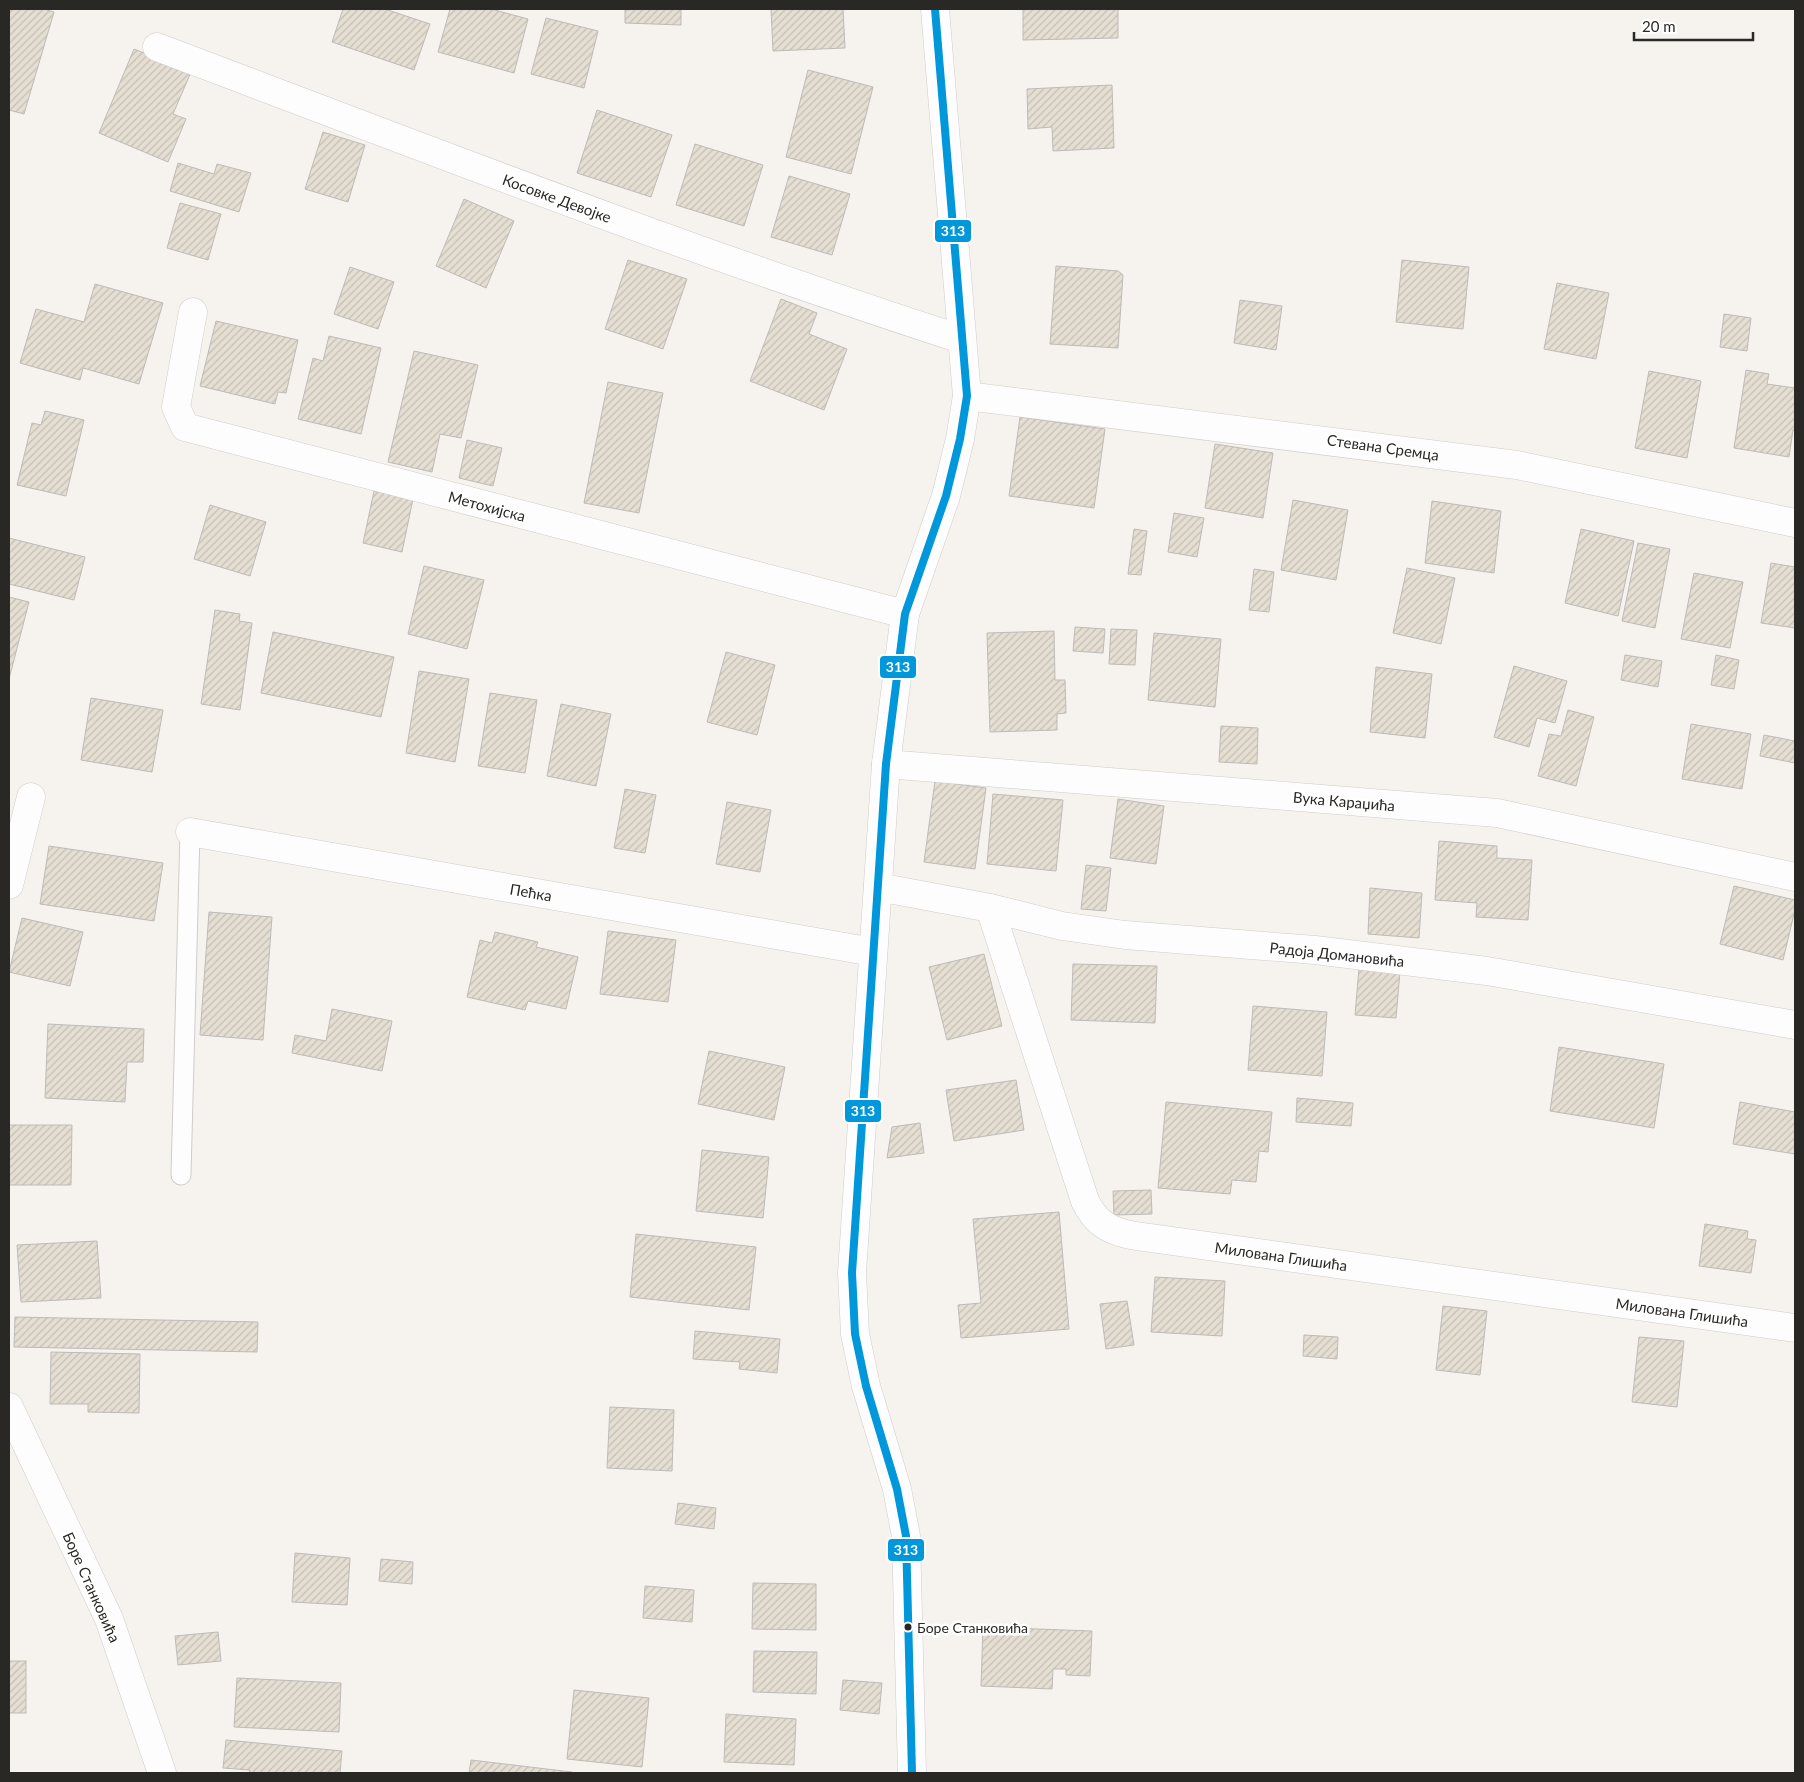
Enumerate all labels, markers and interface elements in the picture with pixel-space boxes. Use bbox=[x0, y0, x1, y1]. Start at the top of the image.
scale bar bbox=[1634, 10, 1753, 42]
text: 20 m bbox=[1642, 17, 1676, 35]
street label: Косовке Девојке bbox=[500, 170, 614, 226]
line badge: 313 bbox=[934, 219, 972, 243]
text: 313 bbox=[941, 222, 965, 239]
street label: Стевана Сремца bbox=[1326, 430, 1440, 464]
street label: Метохијска bbox=[447, 487, 527, 525]
line badge: 313 bbox=[879, 655, 917, 679]
text: 313 bbox=[886, 658, 910, 675]
street label: Вука Караџића bbox=[1292, 788, 1396, 814]
street label: Пећка bbox=[509, 879, 553, 905]
street label: Радоја Домановића bbox=[1269, 938, 1405, 970]
line badge: 313 bbox=[844, 1099, 882, 1123]
text: 313 bbox=[851, 1102, 875, 1119]
street label: Милована Глишића bbox=[1214, 1238, 1348, 1274]
street label: Милована Глишића bbox=[1615, 1294, 1749, 1330]
street label: Боре Станковића bbox=[60, 1529, 124, 1645]
line badge: 313 bbox=[887, 1538, 925, 1562]
text: 313 bbox=[894, 1541, 918, 1558]
place label: Боре Станковића bbox=[917, 1619, 1028, 1636]
marker: Боре Станковића bbox=[903, 1622, 913, 1632]

